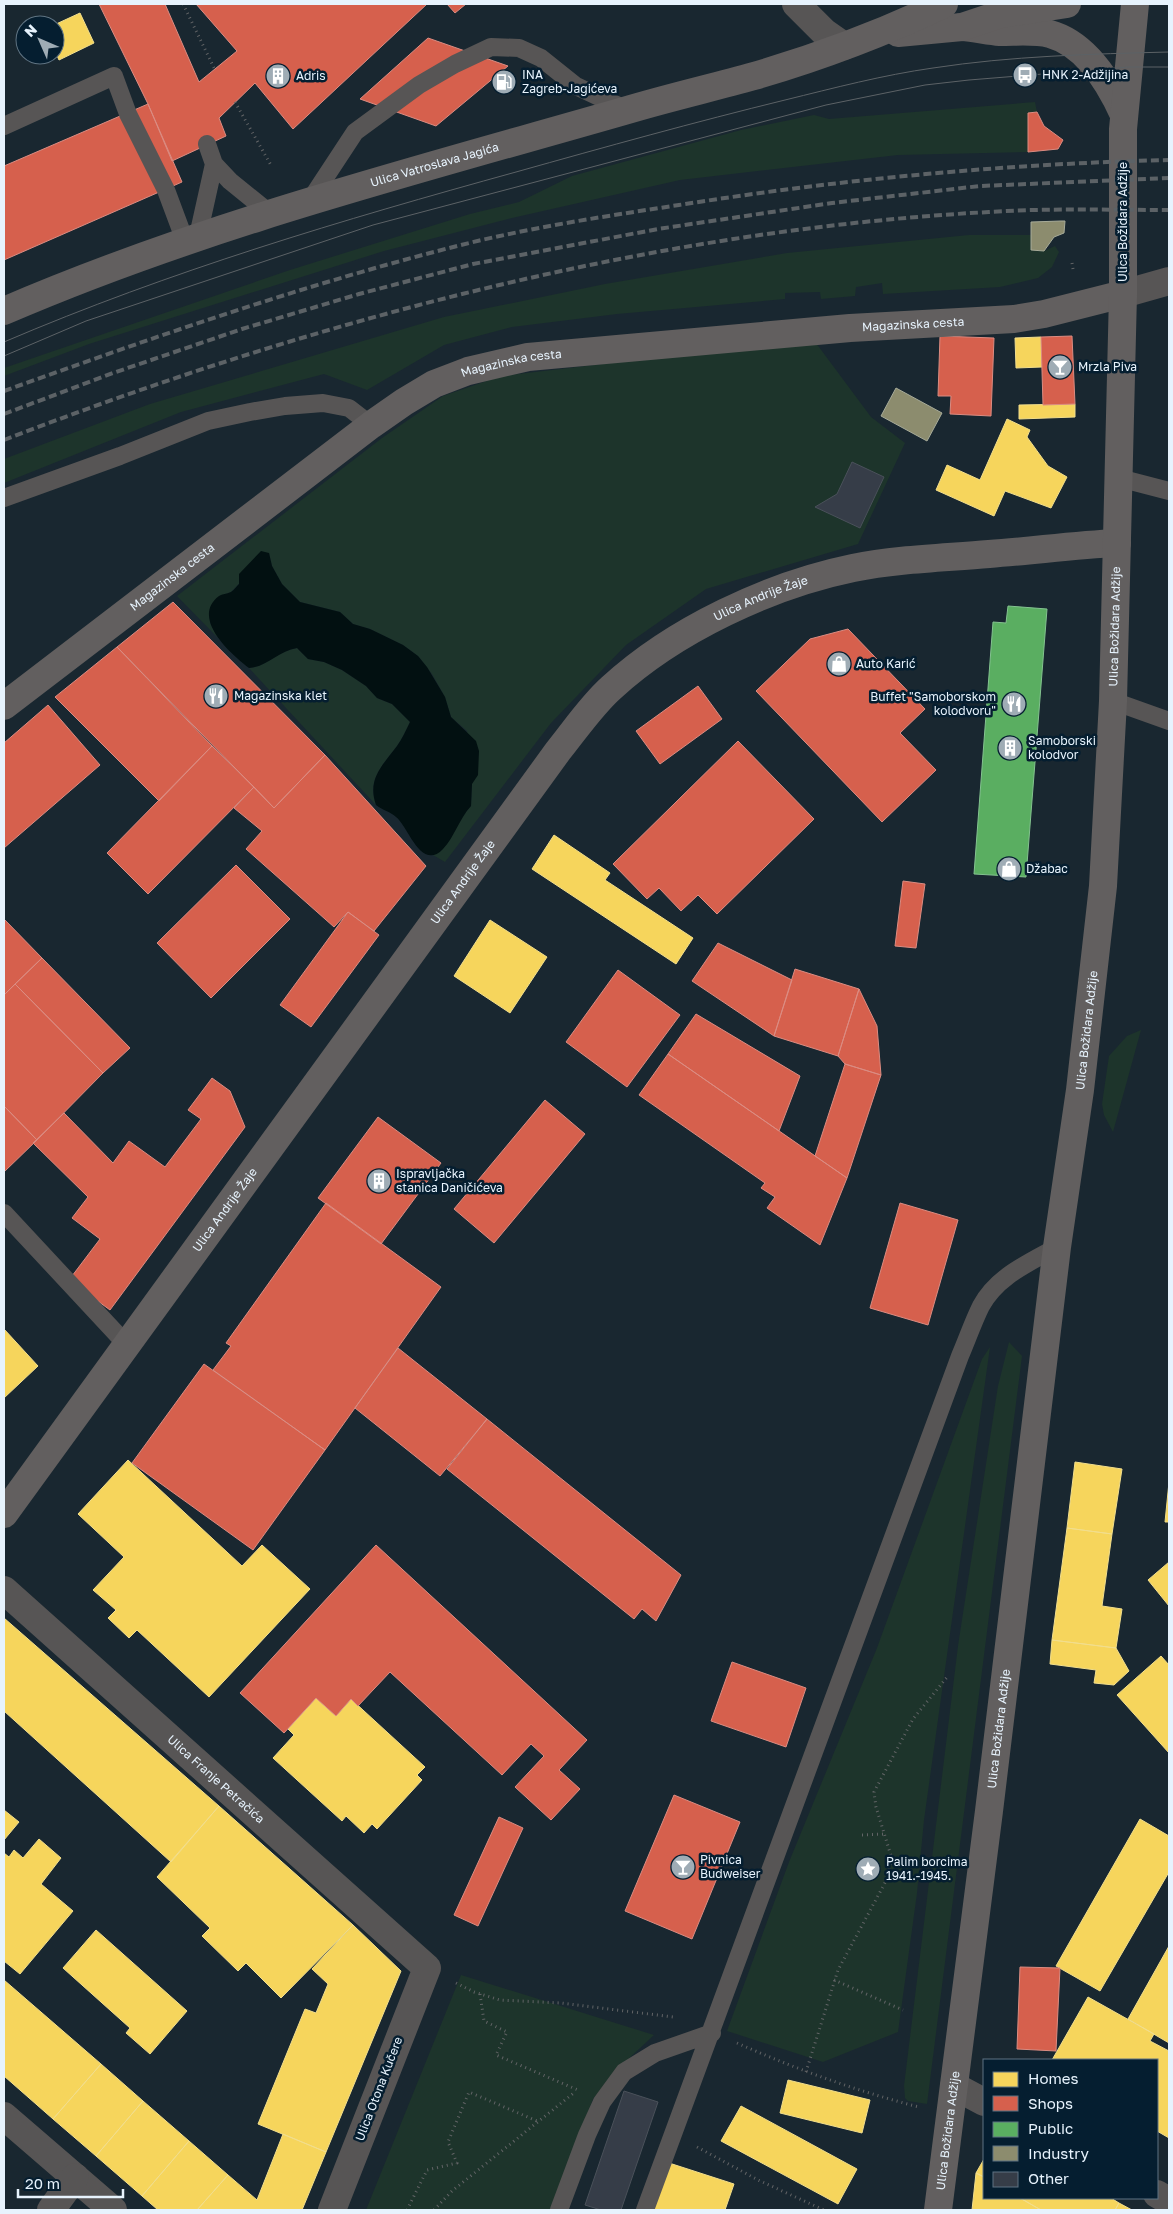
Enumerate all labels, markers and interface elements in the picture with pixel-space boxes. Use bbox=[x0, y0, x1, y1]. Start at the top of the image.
north arrow bbox=[15, 15, 65, 65]
text: N bbox=[21, 21, 40, 40]
bus stop icon: HNK 2-Adžijina bbox=[1012, 62, 1038, 88]
building icon: Adris bbox=[265, 63, 291, 89]
place label: INA Zagreb-Jagićeva bbox=[522, 67, 617, 96]
place label: HNK 2-Adžijina bbox=[1042, 67, 1128, 82]
place label: Adris bbox=[296, 68, 326, 83]
fuel station icon: INA Zagreb-Jagićeva bbox=[491, 69, 517, 95]
street label: Ulica Vatroslava Jagića bbox=[368, 139, 500, 190]
street label: Ulica Božidara Adžije bbox=[1115, 162, 1130, 282]
street label: Magazinska cesta bbox=[862, 314, 965, 334]
street label: Magazinska cesta bbox=[459, 346, 562, 380]
bar icon: Mrzla Piva bbox=[1047, 354, 1073, 380]
place label: Mrzla Piva bbox=[1078, 359, 1137, 374]
street label: Magazinska cesta bbox=[127, 540, 217, 614]
street label: Ulica Božidara Adžije bbox=[1105, 566, 1123, 687]
street label: Ulica Andrije Žaje bbox=[711, 572, 810, 624]
shop icon: Auto Karić bbox=[826, 651, 852, 677]
place label: Auto Karić bbox=[856, 656, 916, 671]
restaurant icon: Magazinska klet bbox=[203, 683, 229, 709]
place label: Magazinska klet bbox=[234, 688, 327, 703]
place label: Buffet "Samoborskom kolodvoru" bbox=[870, 689, 996, 718]
restaurant icon: Buffet "Samoborskom kolodvoru" bbox=[1001, 691, 1027, 717]
place label: Samoborski kolodvor bbox=[1028, 733, 1096, 762]
building icon: Samoborski kolodvor bbox=[997, 735, 1023, 761]
street label: Ulica Andrije Žaje bbox=[427, 837, 498, 927]
shop icon: Džabac bbox=[996, 856, 1022, 882]
place label: Džabac bbox=[1026, 861, 1068, 876]
street label: Ulica Božidara Adžije bbox=[1072, 970, 1100, 1091]
street label: Ulica Andrije Žaje bbox=[189, 1164, 260, 1254]
place label: Ispravljačka stanica Daničićeva bbox=[396, 1166, 503, 1195]
building icon: Ispravljačka stanica Daničićeva bbox=[366, 1168, 392, 1194]
street label: Ulica Božidara Adžije bbox=[984, 1668, 1013, 1789]
street label: Ulica Franje Petračića bbox=[164, 1732, 268, 1826]
place label: Pivnica Budweiser bbox=[700, 1852, 761, 1881]
bar icon: Pivnica Budweiser bbox=[670, 1854, 696, 1880]
place label: Palim borcima 1941.-1945. bbox=[886, 1854, 968, 1883]
place icon: Palim borcima 1941.-1945. bbox=[855, 1856, 881, 1882]
street label: Ulica Otona Kučere bbox=[352, 2035, 405, 2143]
legend bbox=[983, 2059, 1158, 2199]
text: Homes bbox=[1028, 2069, 1078, 2087]
street label: Ulica Božidara Adžije bbox=[933, 2070, 963, 2191]
text: Shops bbox=[1028, 2094, 1073, 2112]
text: Public bbox=[1028, 2119, 1073, 2137]
text: Industry bbox=[1028, 2144, 1089, 2162]
scale bar bbox=[18, 2166, 122, 2198]
text: Other bbox=[1028, 2169, 1069, 2187]
text: 20 m bbox=[25, 2174, 60, 2192]

